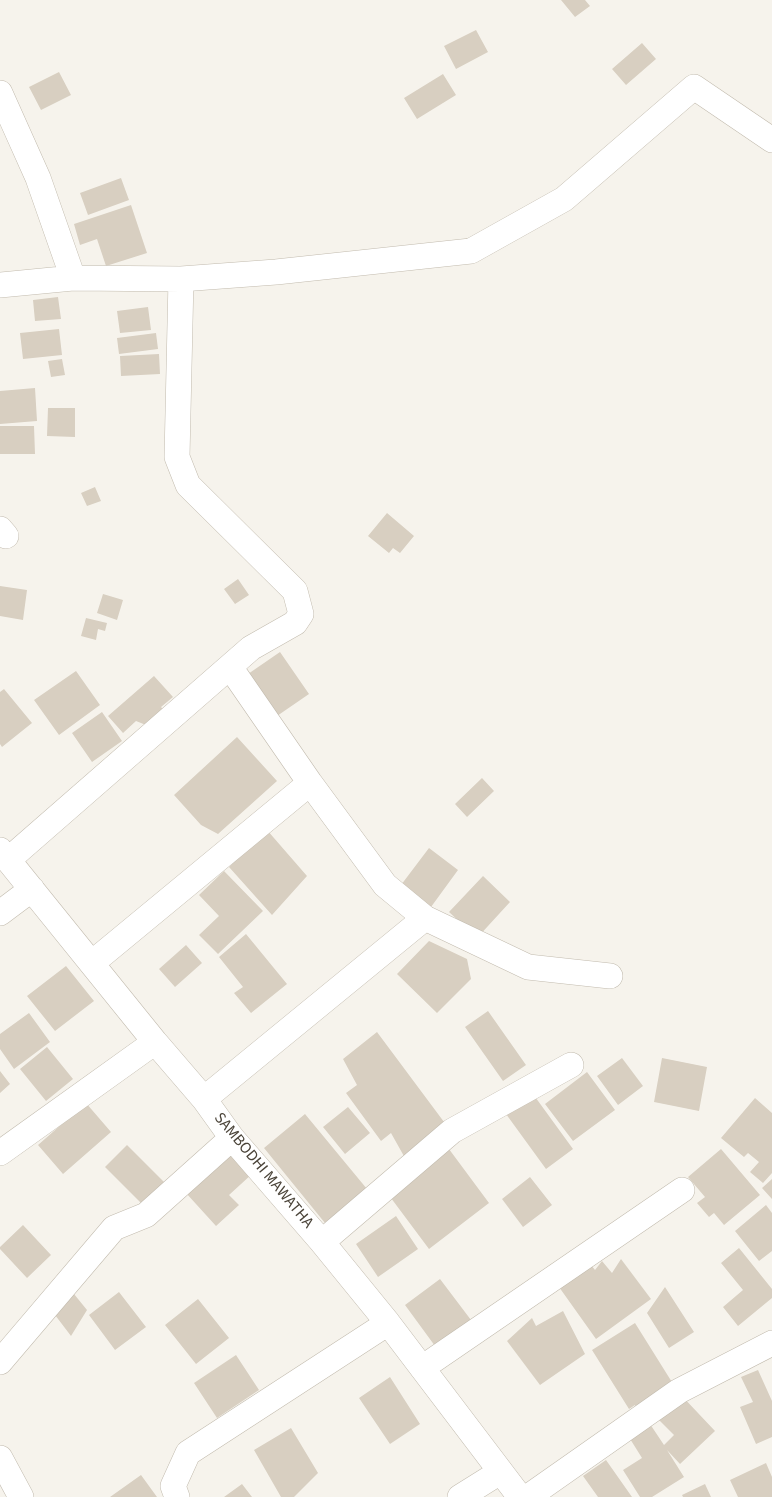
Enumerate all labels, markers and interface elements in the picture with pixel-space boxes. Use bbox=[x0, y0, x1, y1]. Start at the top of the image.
street label: SAMBODHI MAWATHA bbox=[209, 1109, 317, 1233]

